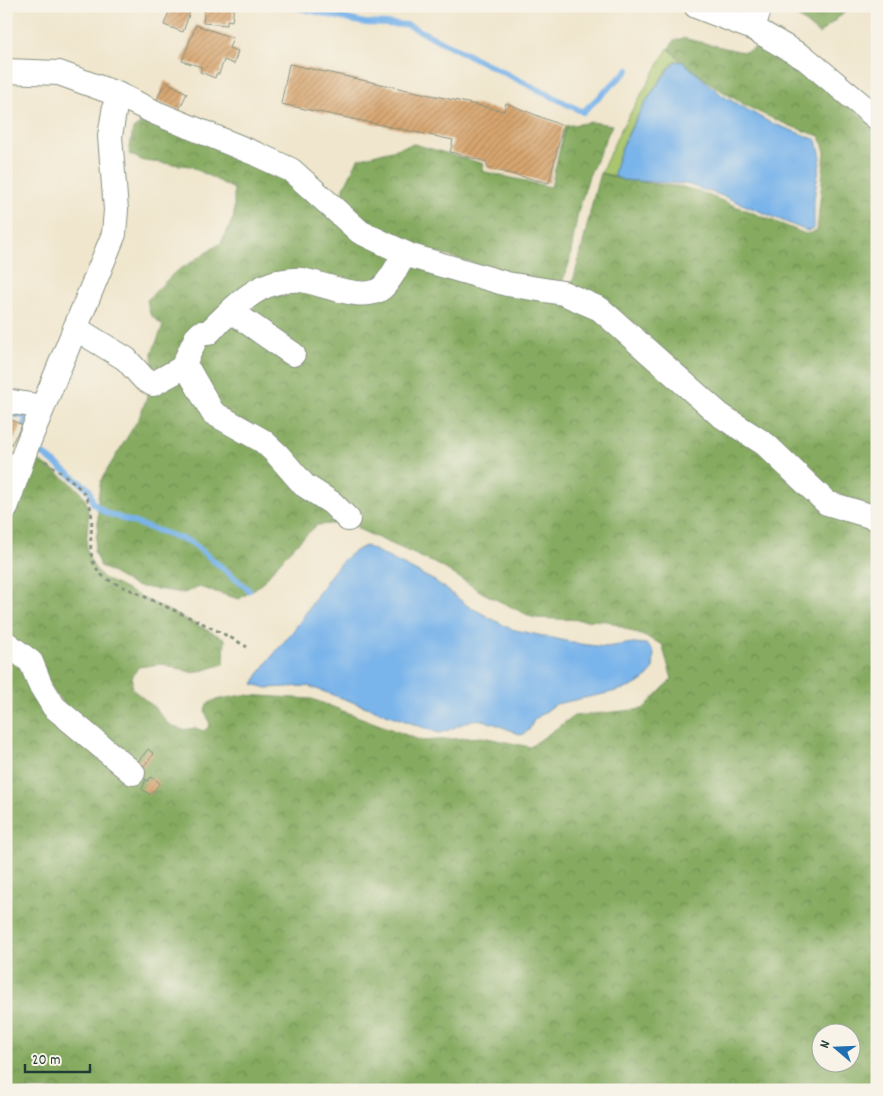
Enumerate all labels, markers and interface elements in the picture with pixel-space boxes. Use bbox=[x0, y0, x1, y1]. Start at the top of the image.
north arrow bbox=[810, 1024, 860, 1074]
text: N bbox=[815, 1038, 836, 1051]
scale bar bbox=[25, 1041, 90, 1073]
text: 20 m bbox=[32, 1050, 60, 1072]

